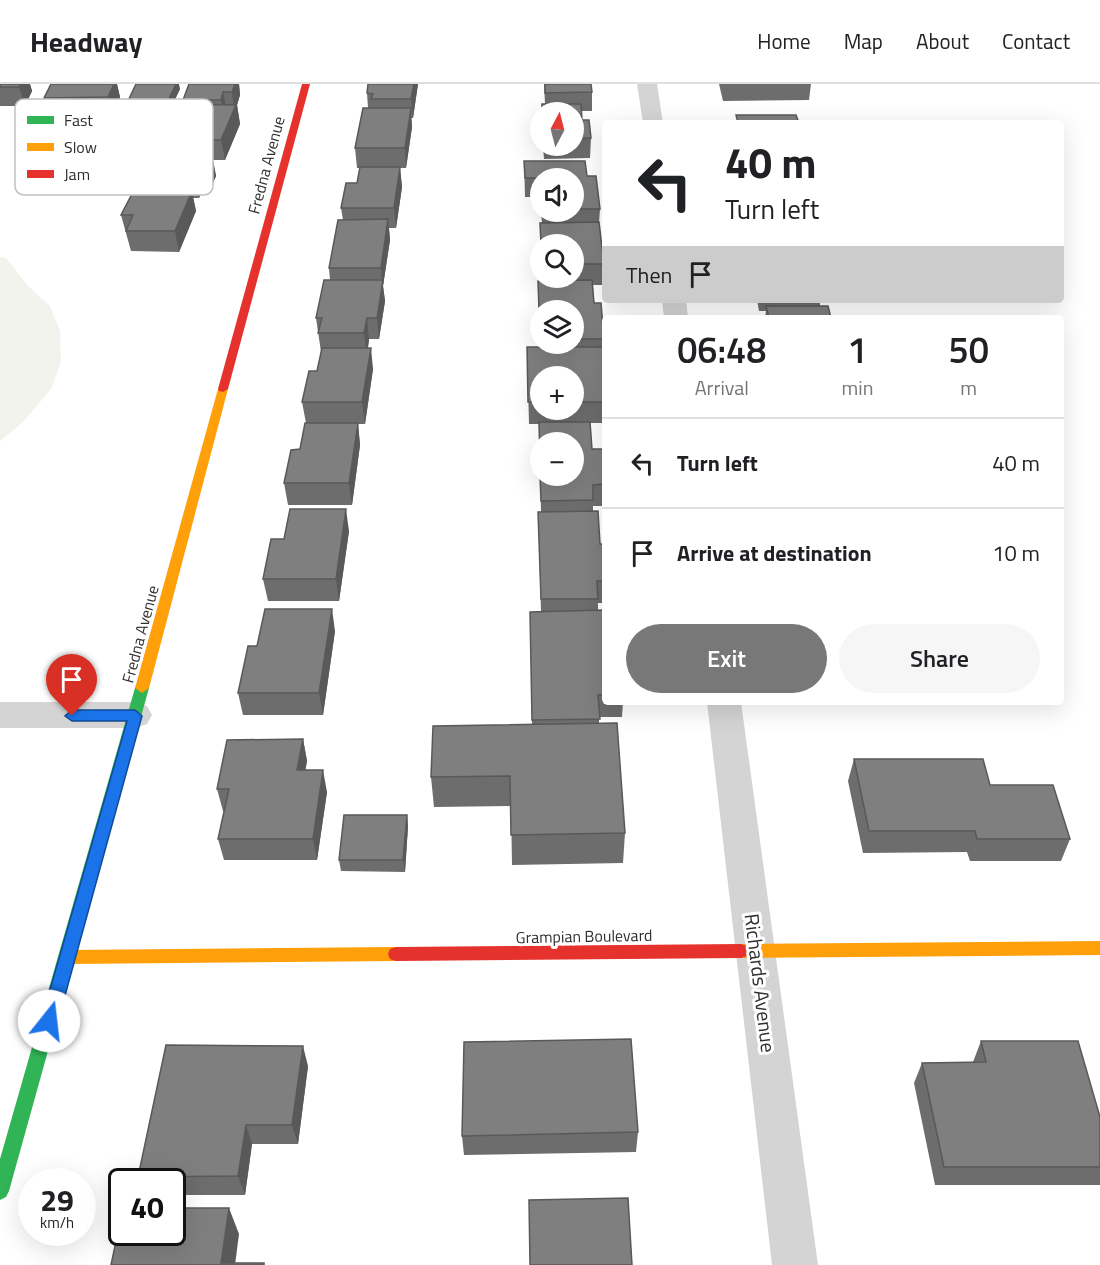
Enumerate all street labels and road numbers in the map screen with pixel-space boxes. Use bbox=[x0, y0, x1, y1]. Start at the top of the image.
street label: Fredna Avenue bbox=[241, 114, 291, 216]
street label: Fredna Avenue bbox=[115, 583, 165, 685]
street label: Richards Avenue bbox=[737, 912, 784, 1054]
street label: Grampian Boulevard bbox=[515, 923, 653, 949]

